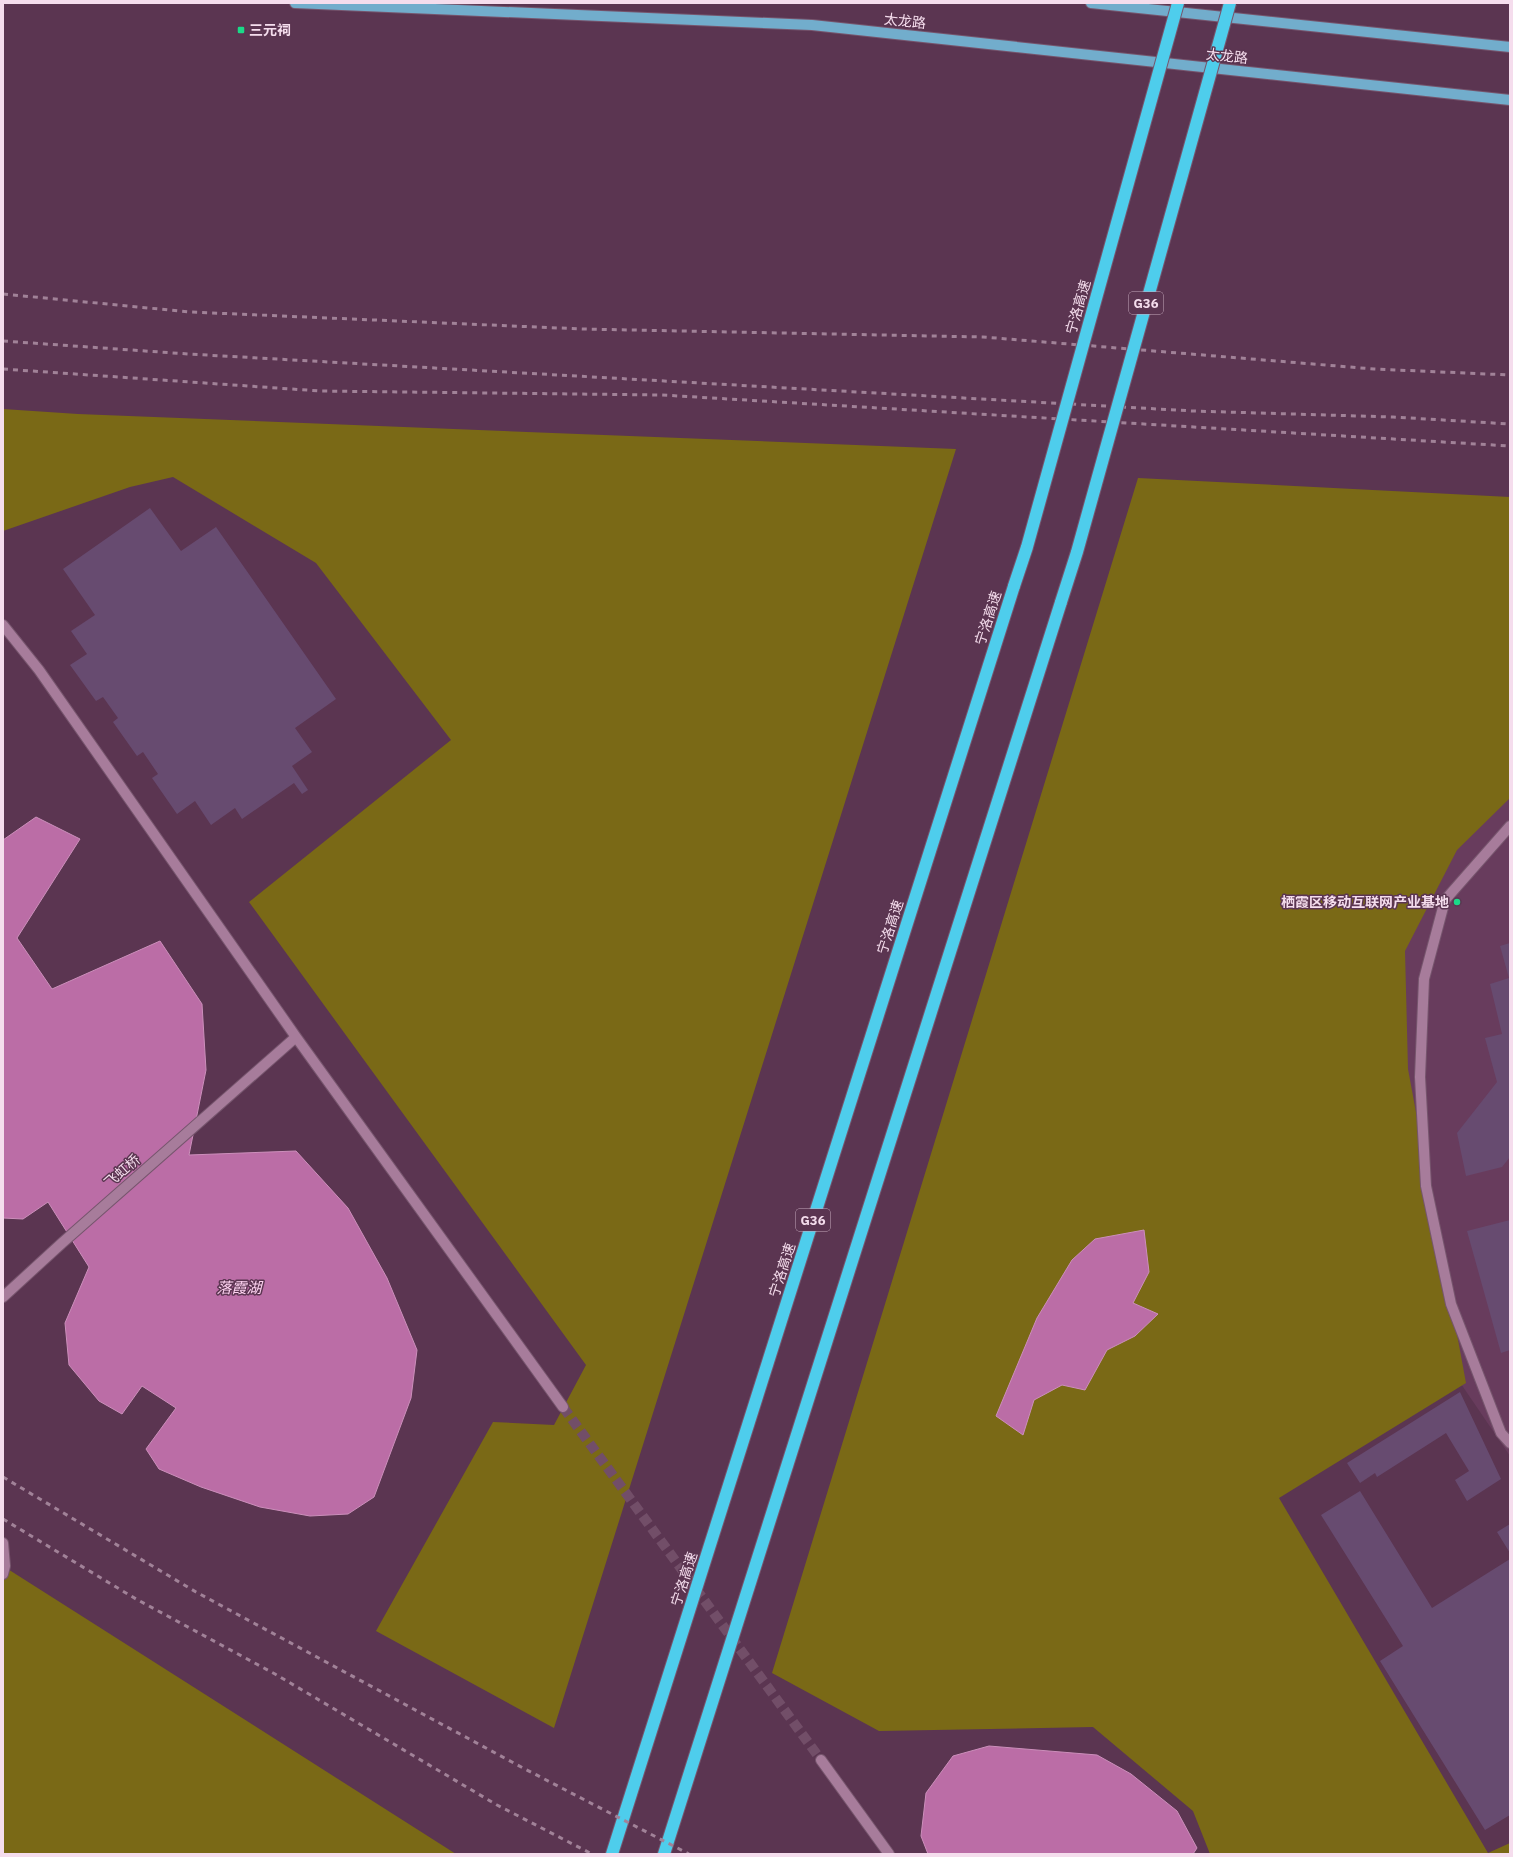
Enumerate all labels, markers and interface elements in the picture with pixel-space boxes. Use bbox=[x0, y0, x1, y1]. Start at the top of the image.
street label: 太龙路 bbox=[883, 10, 927, 32]
place label: 三元祠 bbox=[249, 21, 291, 39]
marker: 三元祠 bbox=[236, 25, 246, 35]
street label: 太龙路 bbox=[1205, 45, 1249, 67]
street label: 宁洛高速 bbox=[1062, 278, 1094, 336]
road number: G36 bbox=[1129, 292, 1163, 314]
street label: 宁洛高速 bbox=[971, 589, 1005, 647]
place label: 栖霞区移动互联网产业基地 bbox=[1281, 893, 1449, 911]
marker: 栖霞区移动互联网产业基地 bbox=[1452, 897, 1462, 907]
street label: 宁洛高速 bbox=[873, 898, 907, 956]
street label: 飞虹桥 bbox=[100, 1150, 144, 1192]
road number: G36 bbox=[796, 1209, 830, 1231]
street label: 宁洛高速 bbox=[765, 1241, 799, 1299]
water label: 落霞湖 bbox=[216, 1278, 263, 1297]
street label: 宁洛高速 bbox=[667, 1550, 701, 1608]

